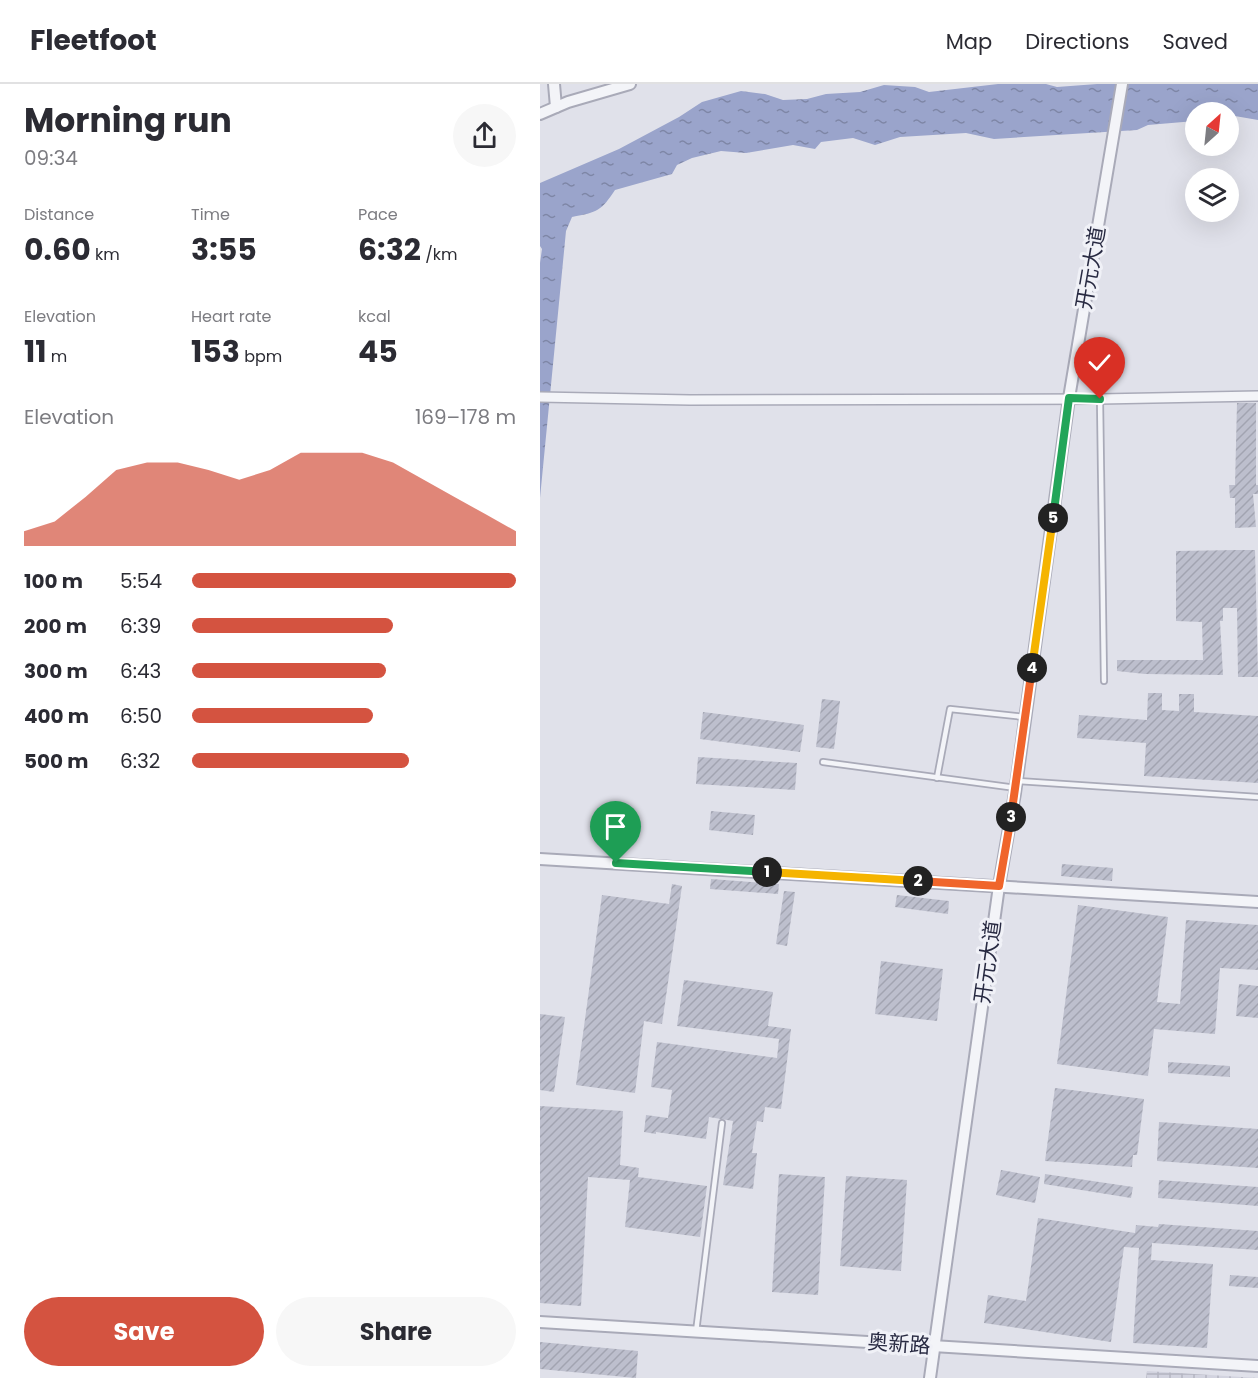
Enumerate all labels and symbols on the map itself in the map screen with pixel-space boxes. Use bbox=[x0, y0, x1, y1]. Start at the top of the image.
north arrow bbox=[1185, 102, 1239, 156]
street label: 开元大道 bbox=[1069, 224, 1112, 312]
pin bbox=[1074, 337, 1125, 399]
pin: 5 bbox=[1038, 503, 1068, 533]
pin: 4 bbox=[1017, 653, 1047, 683]
pin bbox=[590, 801, 641, 863]
pin: 3 bbox=[996, 802, 1026, 832]
pin: 1 bbox=[752, 857, 782, 887]
pin: 2 bbox=[903, 866, 933, 896]
street label: 开元大道 bbox=[967, 918, 1008, 1006]
street label: 奥新路 bbox=[867, 1327, 931, 1360]

